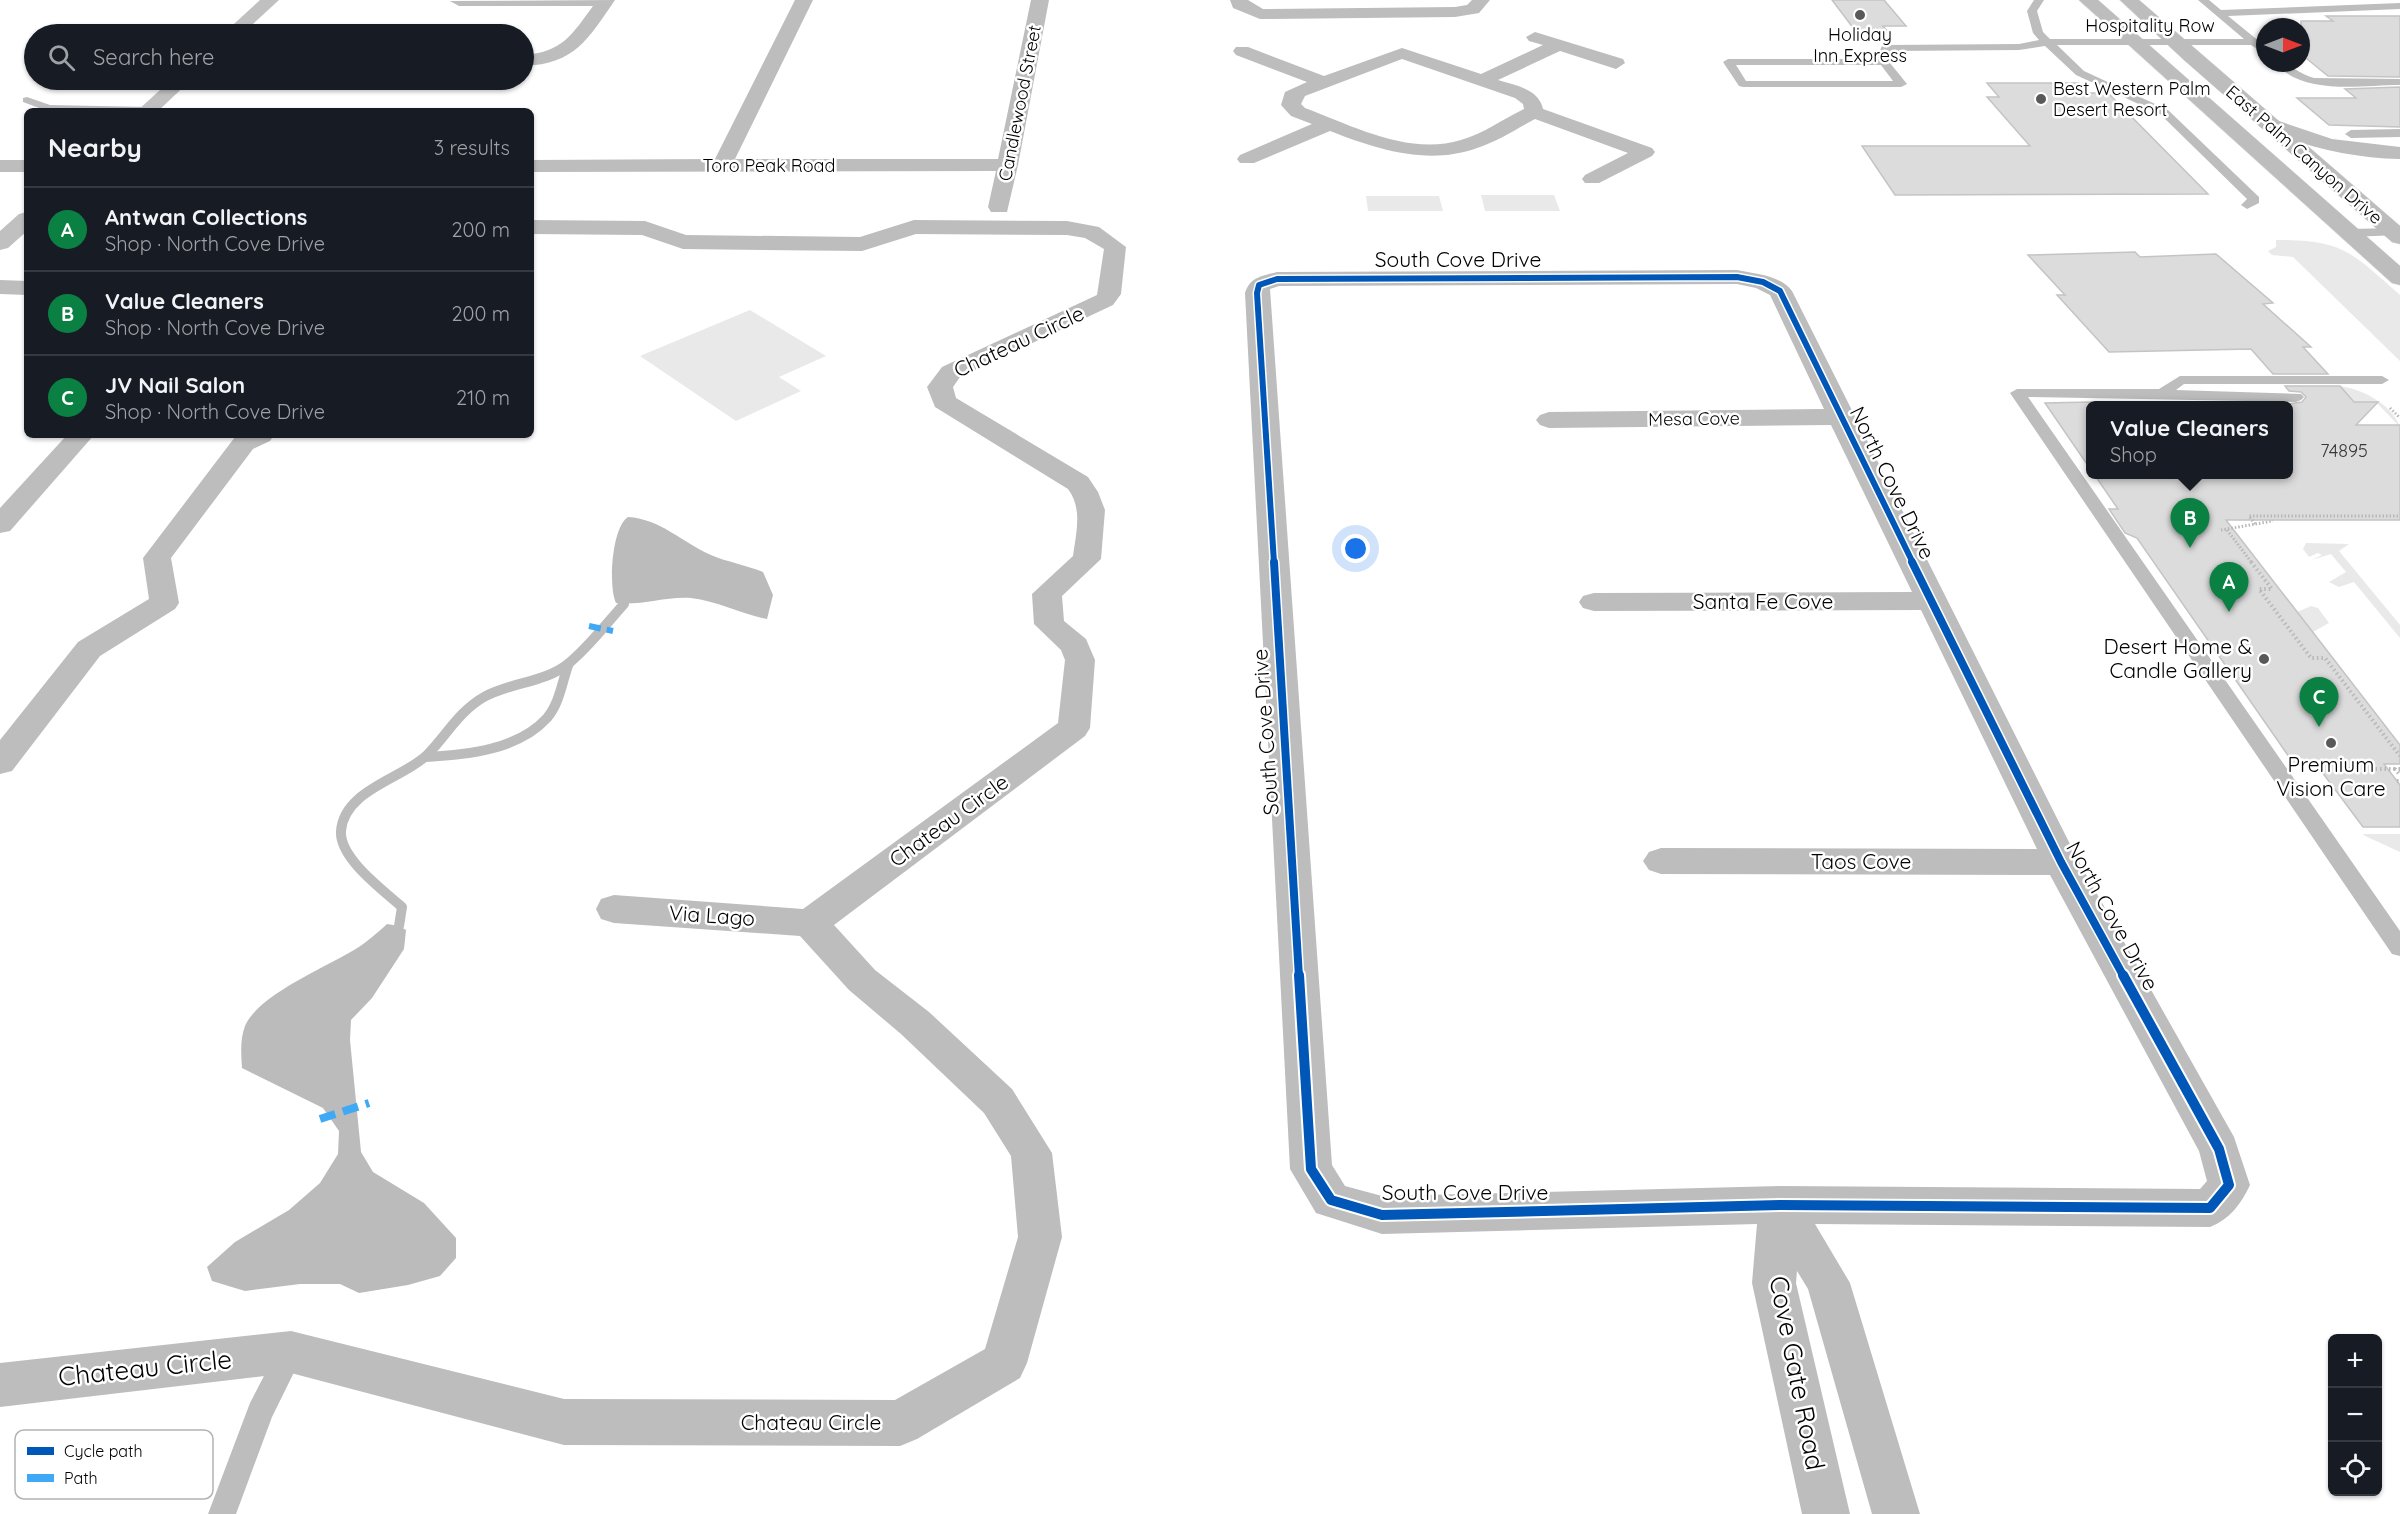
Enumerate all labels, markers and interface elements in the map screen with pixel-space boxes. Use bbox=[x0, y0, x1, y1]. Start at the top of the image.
marker: Holiday Inn Express bbox=[1853, 8, 1867, 22]
street label: Hospitality Row bbox=[2085, 14, 2215, 37]
north arrow bbox=[2256, 18, 2310, 72]
street label: Candlewood Street bbox=[993, 23, 1046, 183]
place label: Holiday Inn Express bbox=[1813, 23, 1907, 67]
search box bbox=[24, 24, 534, 90]
icon: search bbox=[45, 41, 78, 74]
text: Search here bbox=[93, 43, 214, 71]
place label: Best Western Palm Desert Resort bbox=[2053, 77, 2211, 121]
street label: East Palm Canyon Drive bbox=[2221, 80, 2387, 229]
marker: Best Western Palm Desert Resort bbox=[2034, 92, 2048, 106]
text: Nearby bbox=[48, 131, 142, 164]
text: 3 results bbox=[434, 135, 510, 160]
street label: Toro Peak Road bbox=[703, 154, 835, 177]
text: Antwan Collections bbox=[105, 203, 307, 231]
text: A bbox=[61, 217, 74, 242]
text: 200 m bbox=[451, 217, 510, 242]
text: Shop · North Cove Drive bbox=[105, 231, 325, 256]
street label: South Cove Drive bbox=[1375, 246, 1541, 272]
text: Value Cleaners bbox=[105, 287, 264, 315]
street label: Chateau Circle bbox=[949, 300, 1088, 383]
text: B bbox=[61, 301, 74, 326]
text: 200 m bbox=[451, 301, 510, 326]
text: Shop · North Cove Drive bbox=[105, 315, 325, 340]
text: JV Nail Salon bbox=[105, 371, 245, 399]
text: C bbox=[61, 385, 74, 410]
text: 210 m bbox=[456, 385, 510, 410]
text: Shop · North Cove Drive bbox=[105, 399, 325, 424]
popup bbox=[2086, 401, 2293, 479]
street label: North Cove Drive bbox=[1845, 402, 1941, 563]
street label: Mesa Cove bbox=[1648, 406, 1740, 431]
text: Value Cleaners bbox=[2110, 414, 2269, 442]
house number: 74895 bbox=[2320, 439, 2368, 462]
text: Shop bbox=[2110, 442, 2157, 467]
pin: B bbox=[2170, 498, 2210, 548]
your location bbox=[1341, 534, 1370, 563]
pin: A bbox=[2210, 562, 2248, 612]
street label: Santa Fe Cove bbox=[1693, 588, 1833, 614]
place label: Desert Home & Candle Gallery bbox=[2103, 633, 2252, 683]
street label: South Cove Drive bbox=[1246, 648, 1284, 816]
marker: Desert Home & Candle Gallery bbox=[2257, 652, 2271, 666]
pin: C bbox=[2300, 678, 2338, 727]
marker: Premium Vision Care bbox=[2324, 736, 2338, 750]
place label: Premium Vision Care bbox=[2276, 751, 2386, 801]
street label: Chateau Circle bbox=[884, 768, 1013, 872]
street label: North Cove Drive bbox=[2061, 836, 2165, 995]
street label: Taos Cove bbox=[1811, 848, 1911, 874]
street label: Via Lago bbox=[668, 899, 756, 931]
street label: South Cove Drive bbox=[1382, 1179, 1548, 1205]
street label: Cove Gate Road bbox=[1762, 1273, 1832, 1473]
map controls bbox=[2328, 1334, 2382, 1496]
button: + bbox=[2328, 1334, 2382, 1388]
street label: Chateau Circle bbox=[57, 1342, 233, 1393]
button: − bbox=[2328, 1388, 2382, 1442]
street label: Chateau Circle bbox=[741, 1409, 881, 1435]
legend bbox=[15, 1430, 213, 1499]
text: Cycle path bbox=[64, 1441, 143, 1461]
button: locate bbox=[2328, 1442, 2382, 1496]
text: Path bbox=[64, 1468, 98, 1488]

